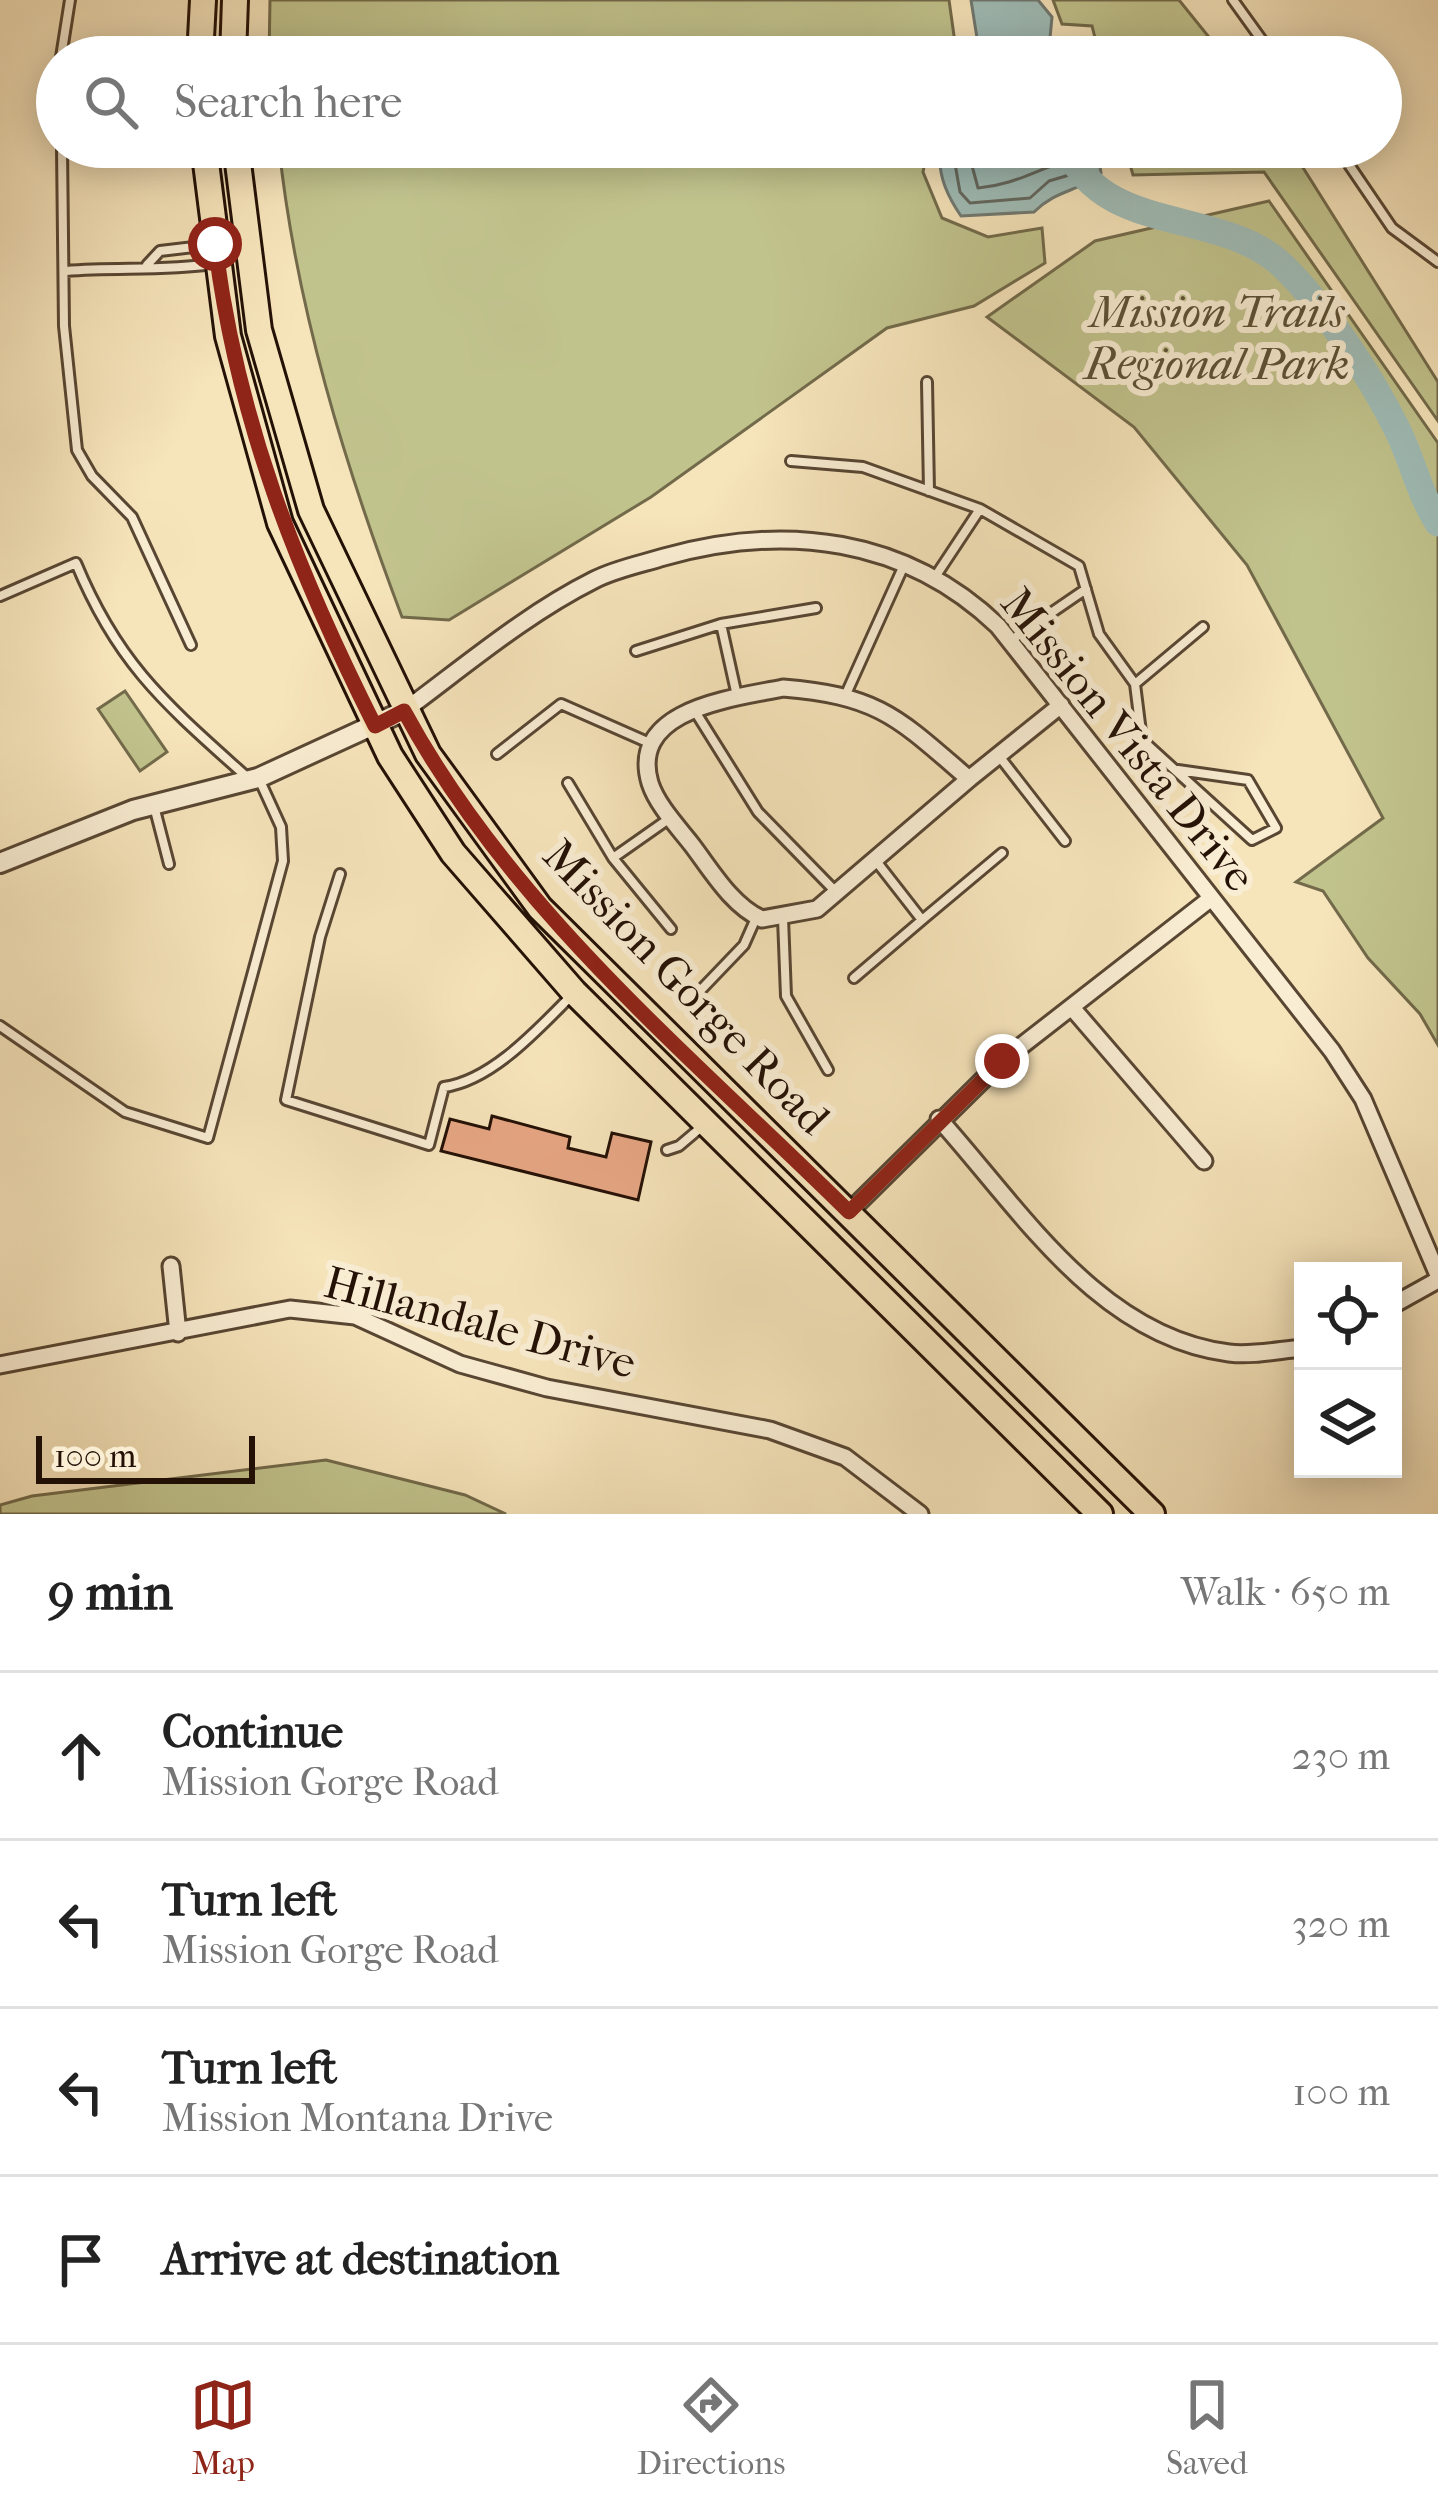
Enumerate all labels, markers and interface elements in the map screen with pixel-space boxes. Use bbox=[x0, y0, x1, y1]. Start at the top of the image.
search box bbox=[36, 36, 1402, 168]
icon: search bbox=[78, 69, 144, 135]
text: Search here bbox=[174, 76, 402, 129]
route start bbox=[188, 217, 242, 271]
park label: Mission Trails Regional Park bbox=[1082, 286, 1349, 391]
street label: Mission Vista Drive bbox=[990, 578, 1266, 902]
street label: Mission Gorge Road bbox=[532, 829, 840, 1145]
route end bbox=[975, 1034, 1029, 1088]
street label: Hillandale Drive bbox=[319, 1256, 641, 1390]
map controls bbox=[1294, 1262, 1402, 1478]
button: locate bbox=[1294, 1262, 1402, 1370]
button: layers bbox=[1294, 1370, 1402, 1478]
scale bar bbox=[36, 1430, 255, 1483]
text: 100 m bbox=[54, 1437, 137, 1476]
text: 9 min bbox=[48, 1562, 173, 1622]
text: Walk · 650 m bbox=[1181, 1569, 1390, 1615]
text: Continue bbox=[162, 1706, 343, 1759]
icon: ahead bbox=[48, 1723, 114, 1789]
text: 230 m bbox=[1292, 1733, 1390, 1779]
text: Mission Gorge Road bbox=[162, 1759, 499, 1805]
text: Turn left bbox=[162, 1874, 337, 1927]
icon: left bbox=[48, 1891, 114, 1957]
text: 320 m bbox=[1292, 1901, 1390, 1947]
text: Mission Gorge Road bbox=[162, 1927, 499, 1973]
text: Turn left bbox=[162, 2042, 337, 2095]
icon: left bbox=[48, 2059, 114, 2125]
text: 100 m bbox=[1292, 2069, 1390, 2115]
text: Mission Montana Drive bbox=[162, 2095, 553, 2141]
icon: arrive bbox=[48, 2227, 114, 2293]
text: Arrive at destination bbox=[162, 2233, 559, 2286]
tab: Map bbox=[190, 2372, 256, 2483]
tab: Directions bbox=[637, 2372, 785, 2483]
tab: Saved bbox=[1166, 2372, 1248, 2483]

